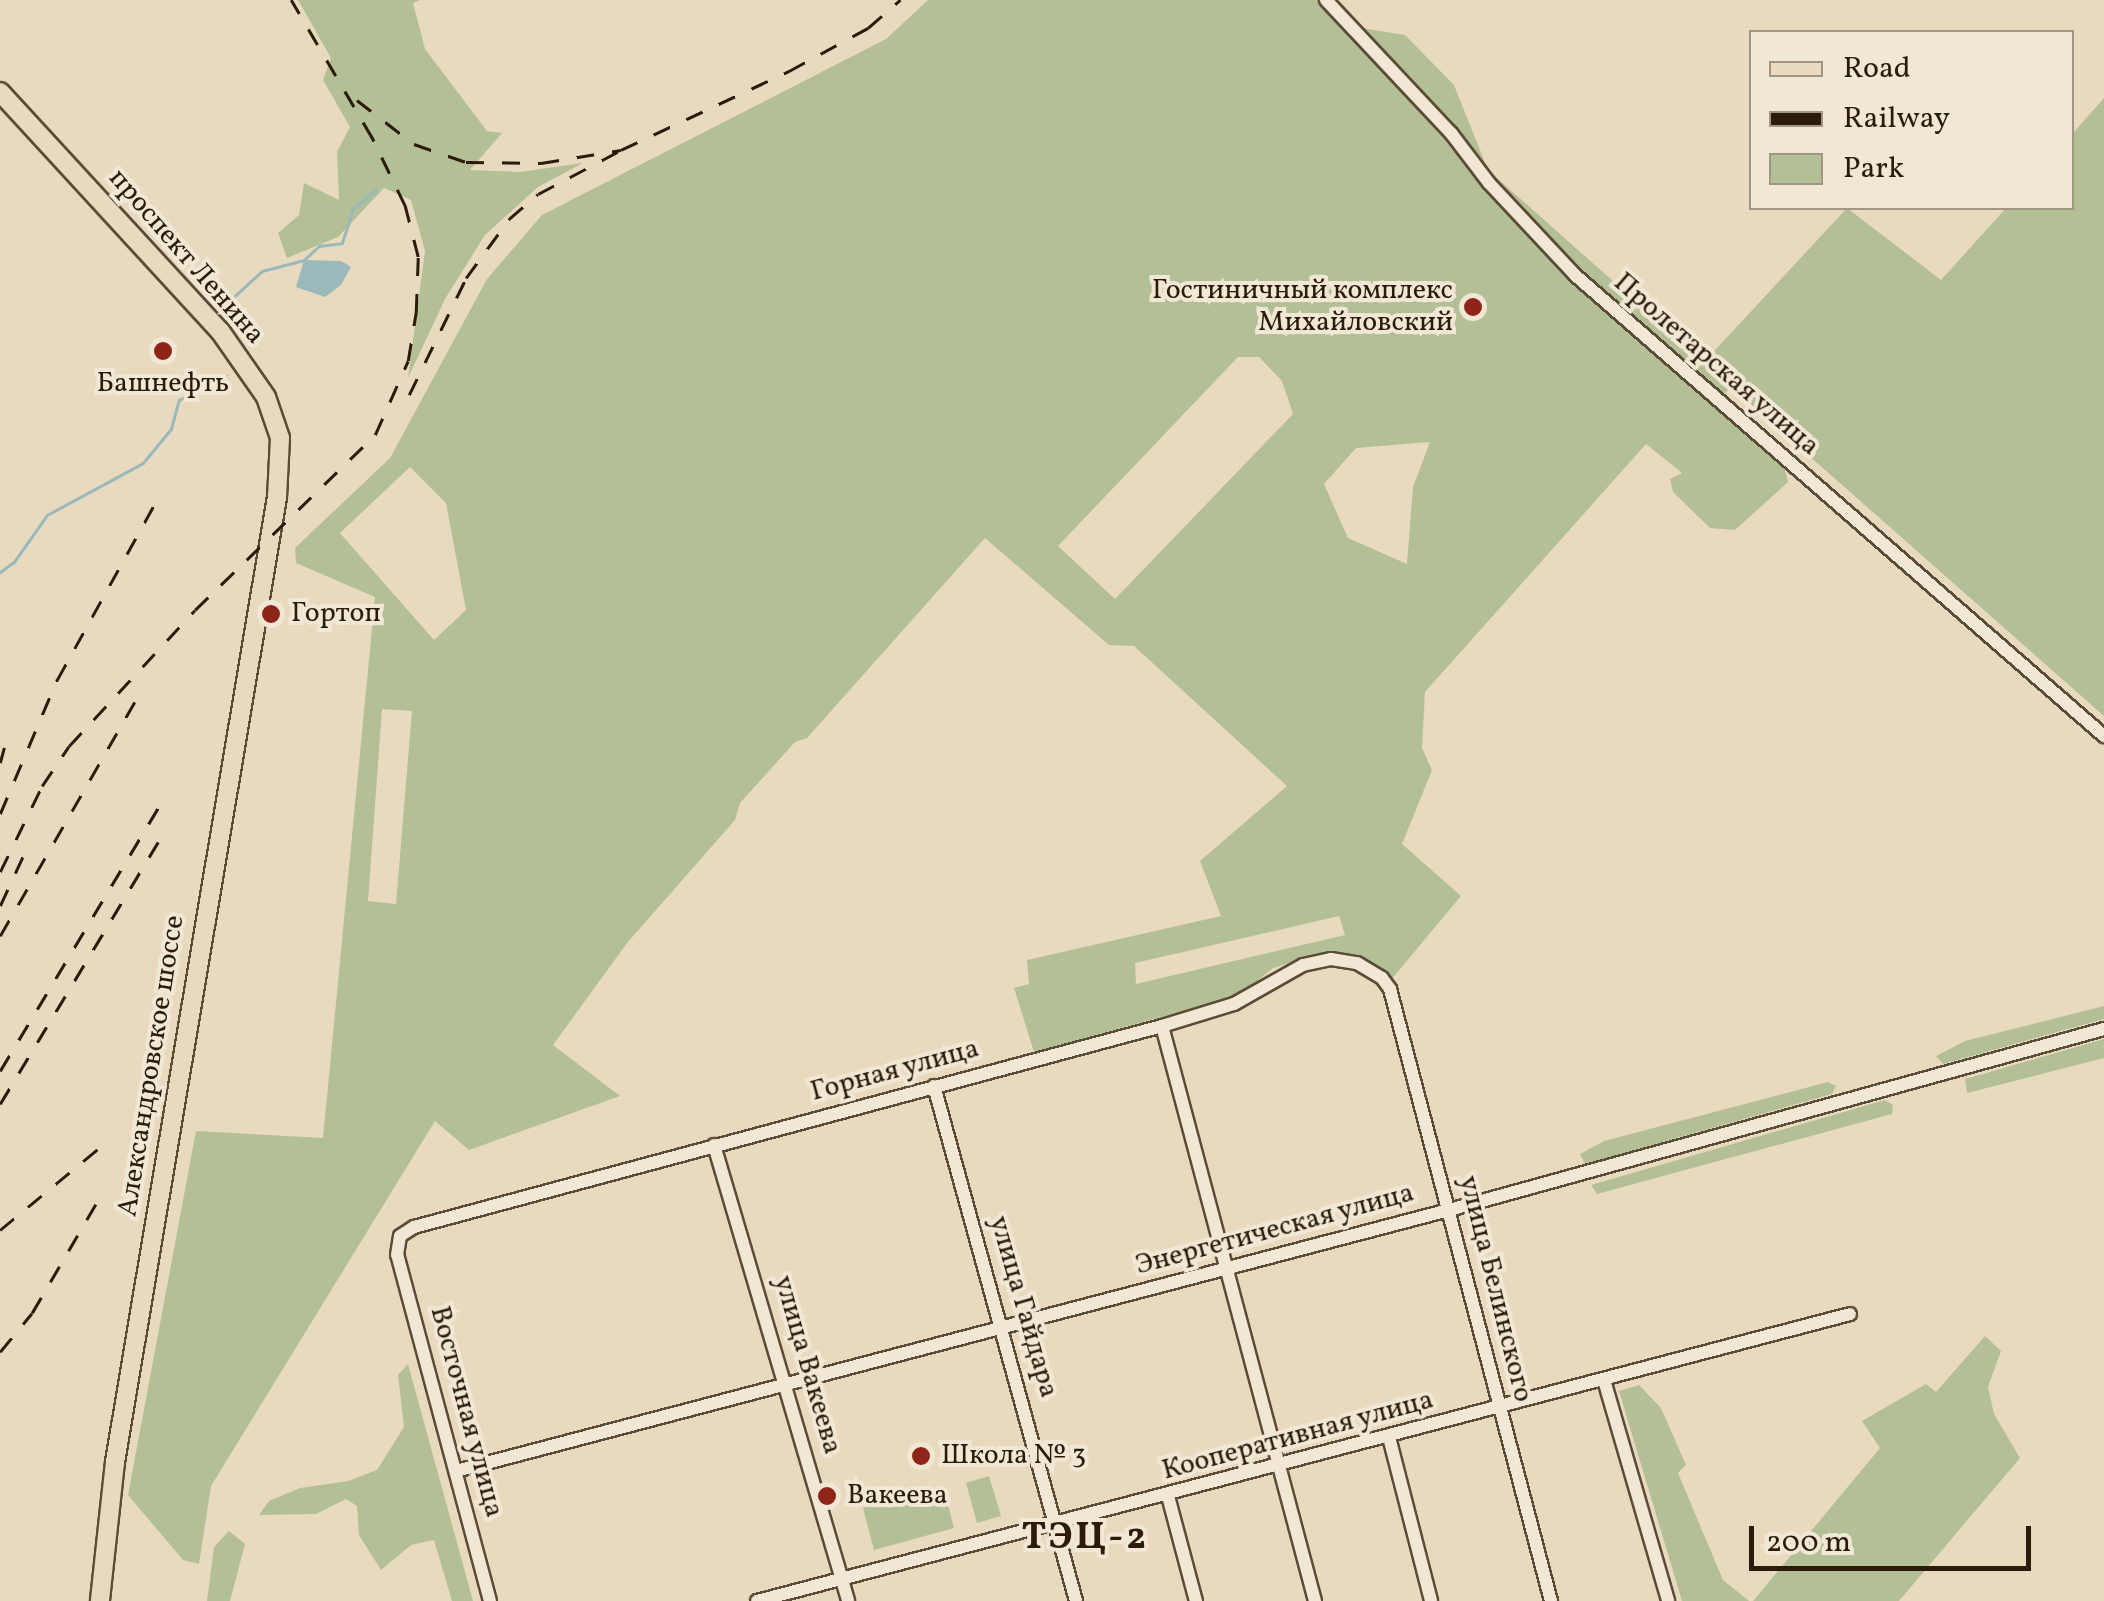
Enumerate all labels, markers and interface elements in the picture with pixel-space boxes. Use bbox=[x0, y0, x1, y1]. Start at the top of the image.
legend bbox=[1749, 30, 2074, 210]
text: Road bbox=[1843, 48, 1911, 90]
text: Railway bbox=[1843, 98, 1950, 140]
text: Park bbox=[1843, 148, 1904, 190]
street label: проспект Ленина bbox=[101, 163, 271, 351]
street label: Пролетарская улица bbox=[1606, 266, 1826, 464]
place label: Гостиничный комплекс Михайловский bbox=[1152, 274, 1453, 340]
marker: Гостиничный комплекс Михайловский bbox=[1462, 296, 1484, 318]
marker: Башнефть bbox=[152, 340, 174, 362]
place label: Башнефть bbox=[97, 367, 229, 401]
place label: Гортоп bbox=[291, 597, 381, 631]
marker: Гортоп bbox=[260, 603, 282, 625]
street label: Александровское шоссе bbox=[112, 913, 192, 1219]
street label: Горная улица bbox=[807, 1032, 983, 1110]
street label: улица Белинского bbox=[1451, 1172, 1539, 1406]
street label: Энергетическая улица bbox=[1132, 1177, 1418, 1283]
street label: улица Гайдара bbox=[981, 1212, 1065, 1402]
street label: улица Вакеева bbox=[765, 1272, 849, 1458]
street label: Восточная улица bbox=[422, 1302, 510, 1522]
street label: Кооперативная улица bbox=[1158, 1383, 1438, 1489]
place label: Школа № 3 bbox=[941, 1439, 1086, 1473]
marker: Школа № 3 bbox=[910, 1445, 932, 1467]
place label: Вакеева bbox=[847, 1479, 948, 1513]
marker: Вакеева bbox=[816, 1485, 838, 1507]
scale bar bbox=[1754, 1506, 2036, 1568]
district label: ТЭЦ-2 bbox=[1021, 1516, 1149, 1562]
text: 200 m bbox=[1766, 1522, 1851, 1564]

